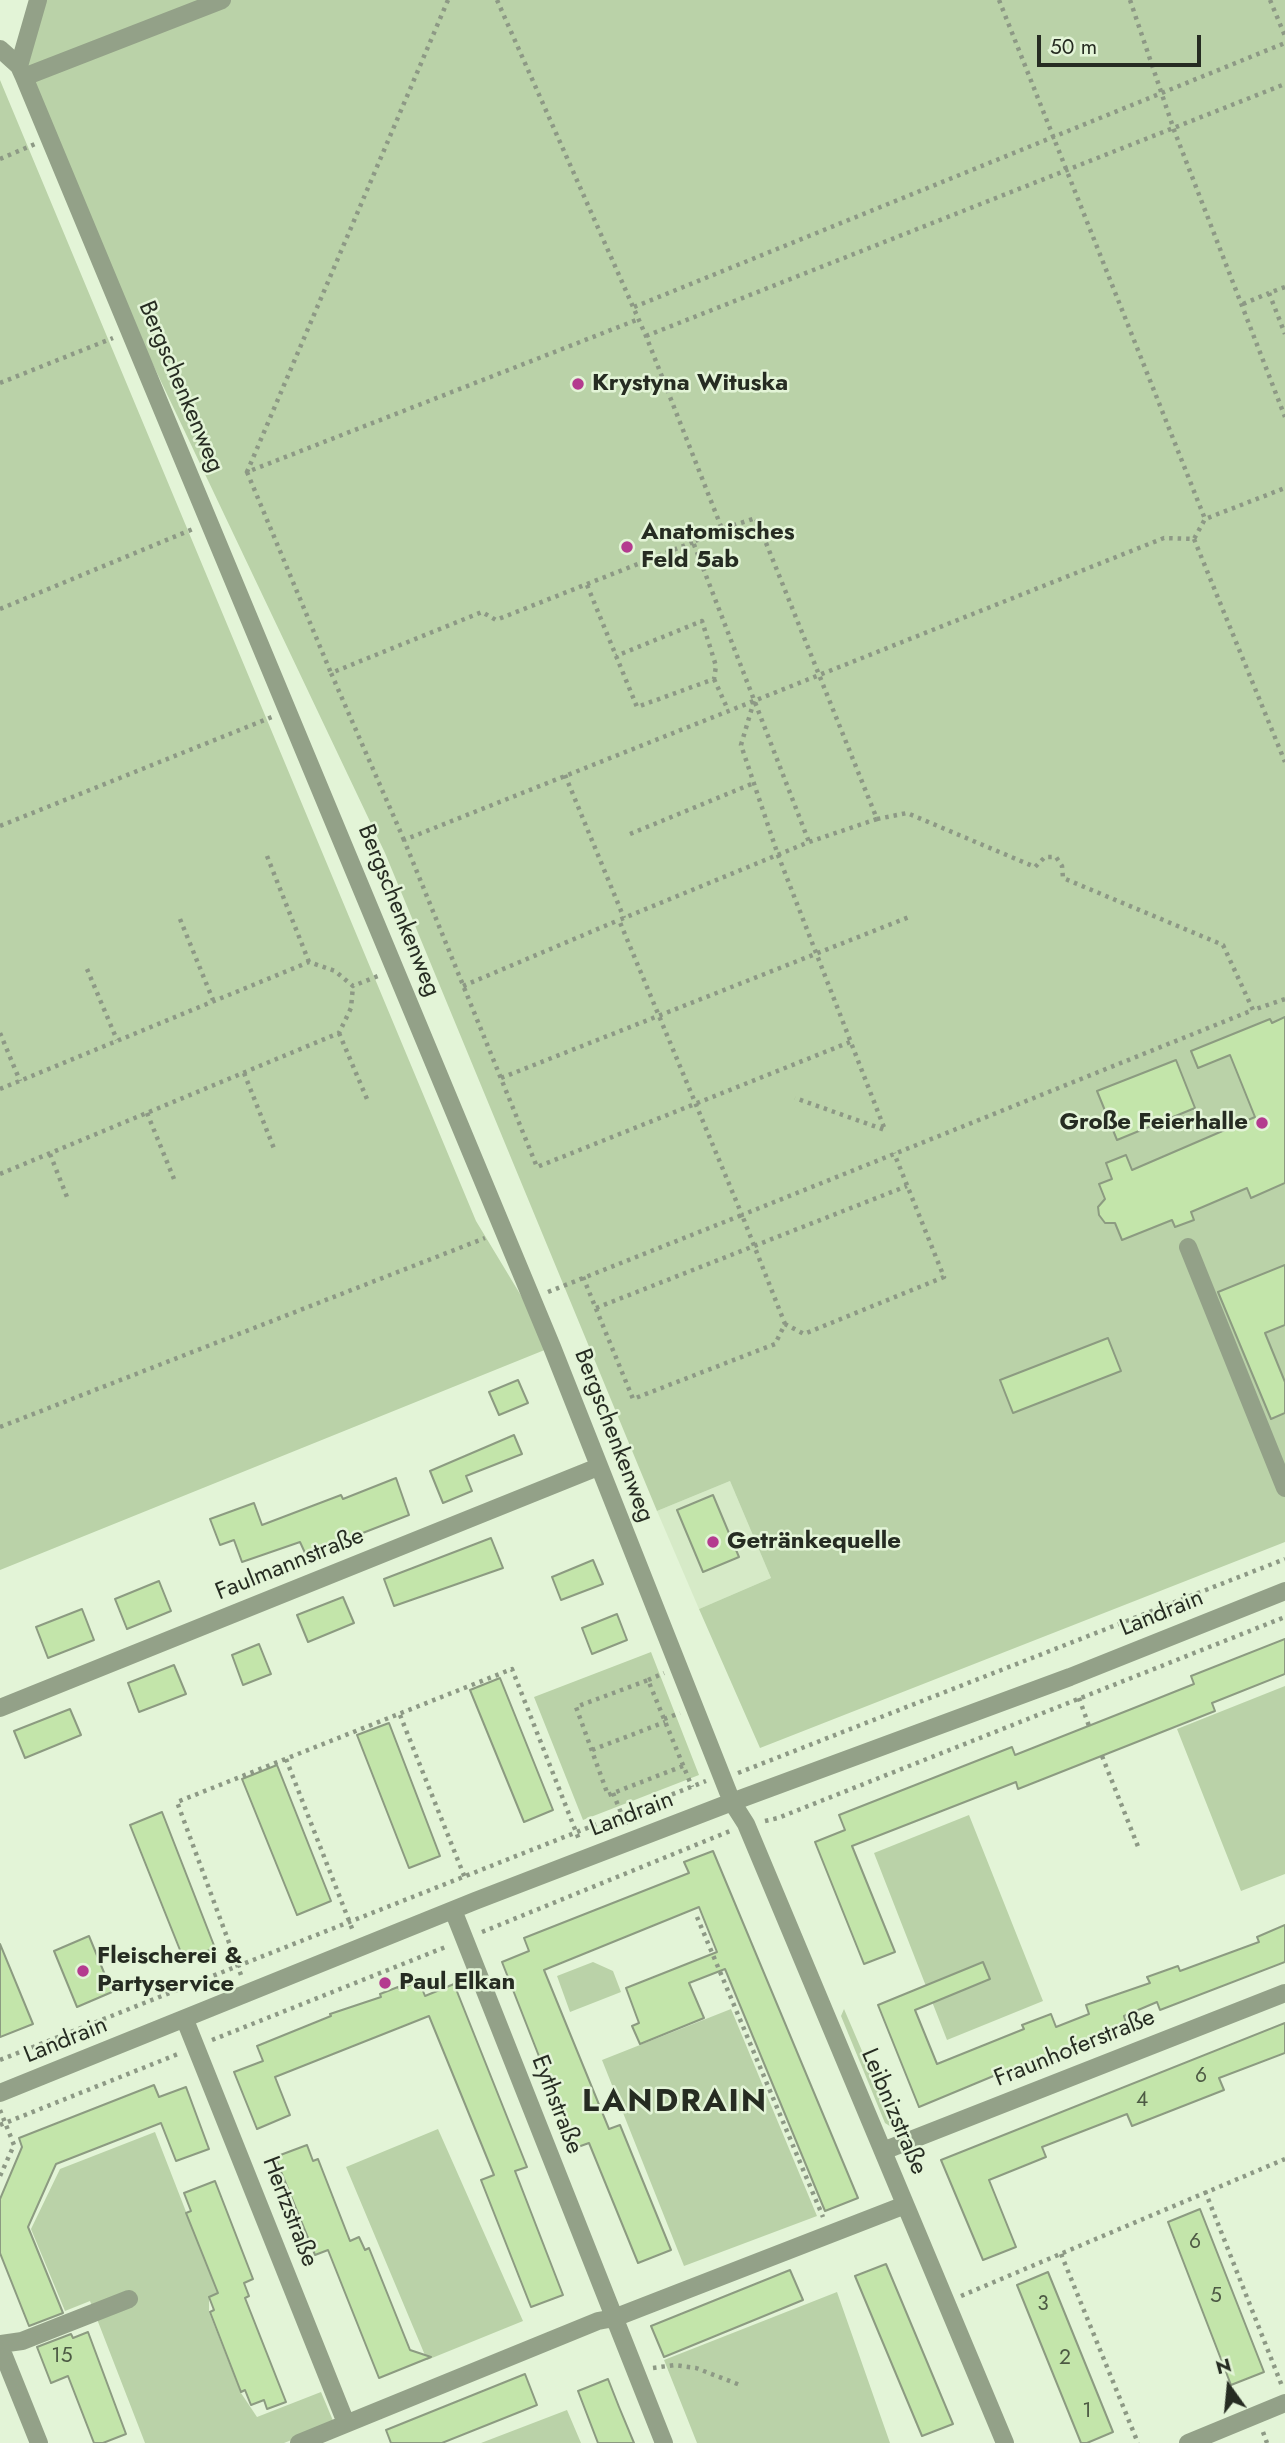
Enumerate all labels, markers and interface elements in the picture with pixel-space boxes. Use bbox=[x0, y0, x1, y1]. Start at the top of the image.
scale bar bbox=[1040, 21, 1204, 65]
text: 50 m bbox=[1050, 32, 1097, 62]
street label: Bergschenkenweg bbox=[131, 297, 229, 477]
place label: Krystyna Wituska bbox=[592, 370, 788, 398]
marker: Krystyna Wituska bbox=[570, 376, 586, 392]
place label: Anatomisches Feld 5ab bbox=[641, 519, 795, 575]
marker: Anatomisches Feld 5ab bbox=[619, 539, 635, 555]
street label: Bergschenkenweg bbox=[350, 821, 446, 1001]
place label: Große Feierhalle bbox=[1060, 1109, 1248, 1137]
marker: Große Feierhalle bbox=[1254, 1115, 1270, 1131]
street label: Bergschenkenweg bbox=[567, 1345, 659, 1527]
street label: Faulmannstraße bbox=[212, 1522, 368, 1608]
place label: Getränkequelle bbox=[727, 1528, 901, 1556]
marker: Getränkequelle bbox=[705, 1534, 721, 1550]
street label: Landrain bbox=[1116, 1584, 1208, 1644]
street label: Landrain bbox=[586, 1786, 678, 1844]
place label: Fleischerei & Partyservice bbox=[97, 1943, 242, 1999]
marker: Fleischerei & Partyservice bbox=[75, 1963, 91, 1979]
place label: Paul Elkan bbox=[399, 1969, 515, 1997]
marker: Paul Elkan bbox=[377, 1975, 393, 1991]
street label: Fraunhoferstraße bbox=[990, 2004, 1160, 2094]
street label: Landrain bbox=[20, 2011, 112, 2071]
street label: Leibnizstraße bbox=[854, 2045, 932, 2179]
street label: Eythstraße bbox=[524, 2052, 588, 2158]
house number: 6 bbox=[1195, 2064, 1207, 2090]
district label: LANDRAIN bbox=[583, 2084, 767, 2122]
house number: 4 bbox=[1136, 2088, 1148, 2114]
street label: Hertzstraße bbox=[255, 2153, 323, 2271]
house number: 6 bbox=[1189, 2230, 1201, 2256]
house number: 5 bbox=[1210, 2284, 1222, 2310]
house number: 3 bbox=[1037, 2292, 1049, 2318]
house number: 15 bbox=[51, 2344, 73, 2370]
house number: 2 bbox=[1059, 2346, 1071, 2372]
text: N bbox=[1213, 2351, 1234, 2381]
north arrow bbox=[1194, 2352, 1264, 2422]
house number: 1 bbox=[1082, 2399, 1092, 2425]

